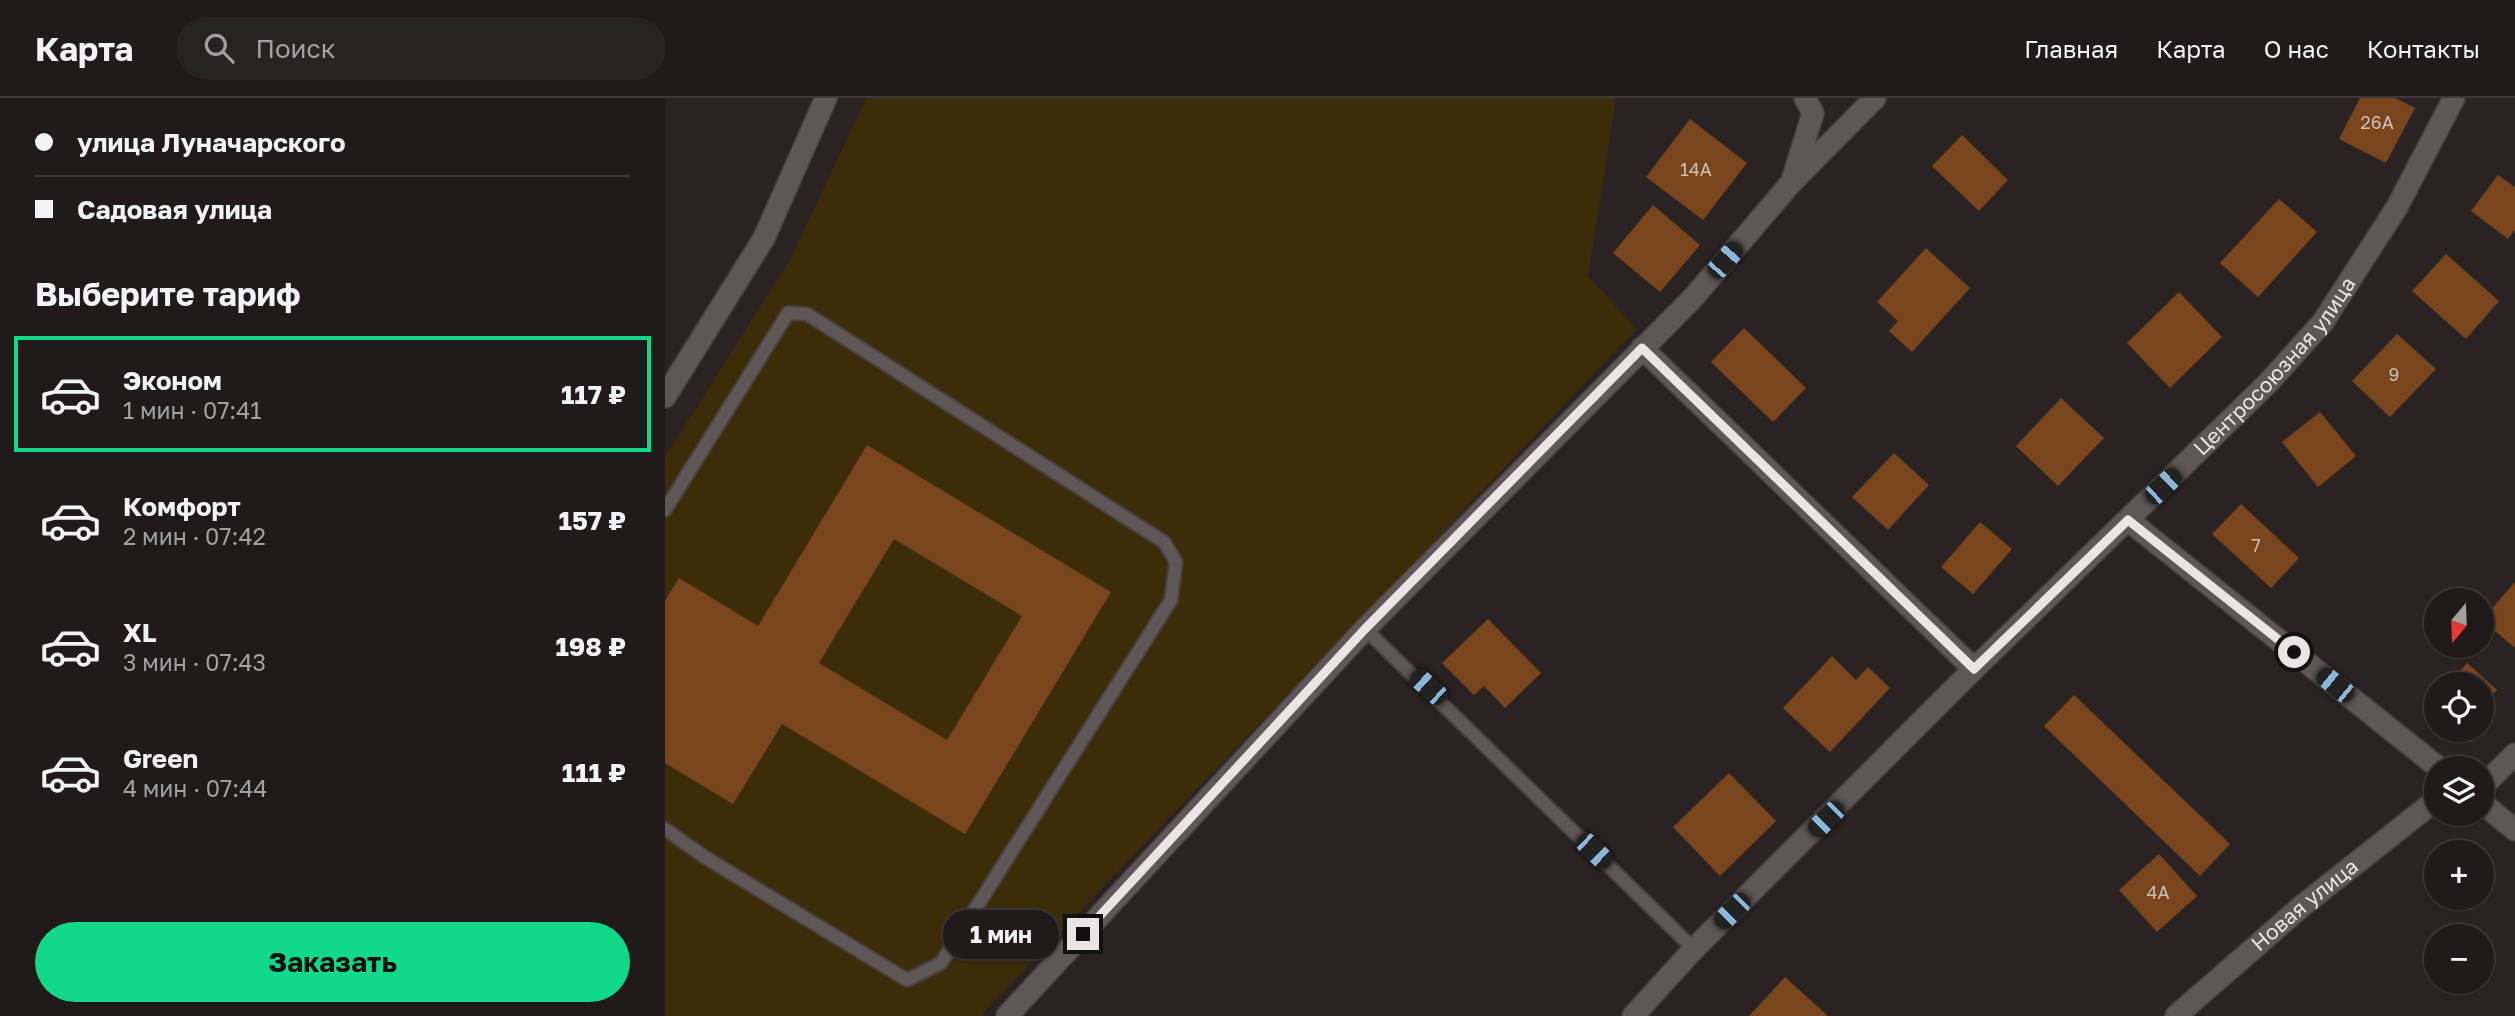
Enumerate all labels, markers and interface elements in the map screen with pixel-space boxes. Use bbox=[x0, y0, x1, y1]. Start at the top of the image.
search box bbox=[176, 17, 666, 80]
text: Карта bbox=[35, 29, 134, 68]
icon: search bbox=[200, 29, 238, 67]
text: Поиск bbox=[256, 33, 336, 64]
text: Главная bbox=[2024, 34, 2118, 63]
text: Карта bbox=[2156, 34, 2226, 63]
text: О нас bbox=[2264, 34, 2329, 63]
text: Контакты bbox=[2367, 34, 2480, 63]
house number: 26А bbox=[2360, 111, 2394, 133]
text: улица Луначарского bbox=[77, 127, 346, 158]
house number: 14А bbox=[1680, 158, 1712, 180]
text: Садовая улица bbox=[77, 194, 272, 225]
car bbox=[1704, 237, 1747, 283]
street label: Центросоюзная улица bbox=[2188, 272, 2361, 460]
text: Выберите тариф bbox=[35, 275, 301, 313]
icon: car bbox=[39, 363, 102, 426]
house number: 9 bbox=[2389, 363, 2399, 385]
text: Эконом bbox=[123, 365, 222, 396]
text: 117 ₽ bbox=[561, 379, 626, 410]
text: 1 мин · 07:41 bbox=[123, 396, 261, 424]
car bbox=[2141, 464, 2186, 508]
icon: car bbox=[39, 489, 102, 552]
text: Комфорт bbox=[123, 491, 241, 522]
text: 157 ₽ bbox=[559, 505, 626, 536]
text: 2 мин · 07:42 bbox=[123, 522, 266, 550]
house number: 7 bbox=[2251, 534, 2261, 556]
north arrow bbox=[2424, 588, 2494, 658]
map controls bbox=[2424, 588, 2494, 994]
icon: car bbox=[39, 615, 102, 678]
text: XL bbox=[123, 617, 157, 648]
text: 198 ₽ bbox=[555, 631, 626, 662]
route start bbox=[2278, 636, 2310, 668]
text: 3 мин · 07:43 bbox=[123, 648, 266, 676]
car bbox=[2313, 664, 2358, 706]
car bbox=[1406, 665, 1451, 709]
button: locate bbox=[2424, 672, 2494, 742]
icon: car bbox=[39, 741, 102, 804]
text: Green bbox=[123, 743, 198, 774]
button: layers bbox=[2424, 756, 2494, 826]
text: 111 ₽ bbox=[562, 757, 626, 788]
text: 4 мин · 07:44 bbox=[123, 774, 267, 802]
car bbox=[1804, 797, 1849, 841]
car bbox=[1572, 829, 1617, 873]
button: + bbox=[2424, 840, 2494, 910]
street label: Новая улица bbox=[2245, 853, 2363, 956]
house number: 4А bbox=[2146, 881, 2170, 903]
car bbox=[1710, 889, 1755, 933]
callout: 1 мин bbox=[943, 910, 1059, 958]
route end bbox=[1067, 918, 1099, 950]
text: 1 мин bbox=[970, 920, 1032, 948]
button: Заказать bbox=[35, 922, 630, 1002]
button: − bbox=[2424, 924, 2494, 994]

